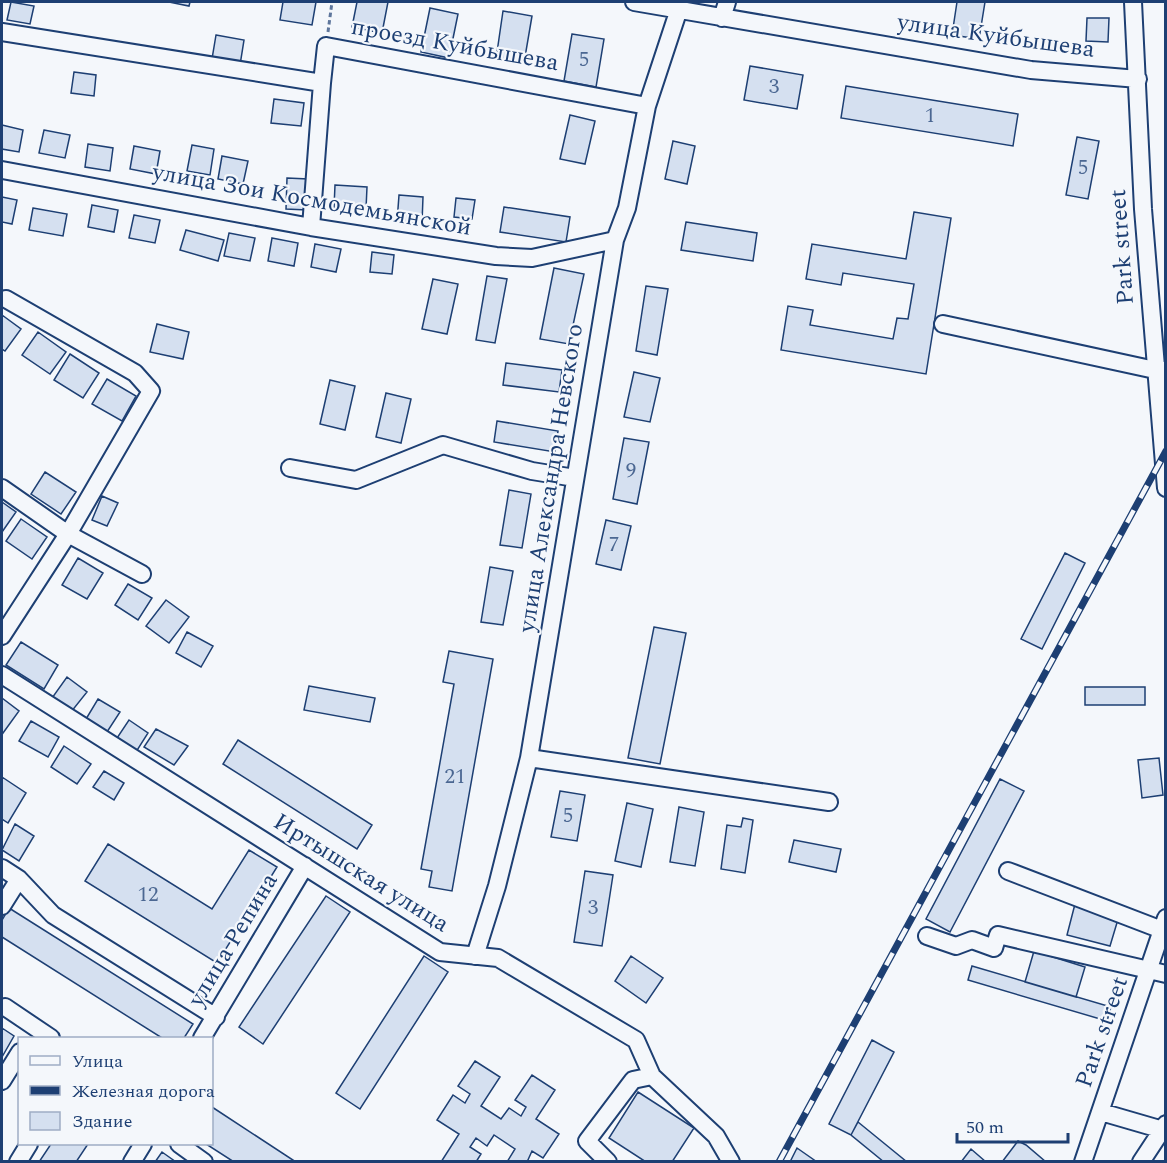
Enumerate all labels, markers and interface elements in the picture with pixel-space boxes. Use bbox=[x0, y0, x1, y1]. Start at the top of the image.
street label: улица Куйбышева bbox=[894, 4, 1097, 68]
street label: проезд Куйбышева bbox=[348, 9, 562, 81]
house number: 5 bbox=[579, 44, 589, 76]
house number: 3 bbox=[769, 71, 780, 103]
house number: 1 bbox=[925, 100, 935, 132]
house number: 5 bbox=[1078, 152, 1088, 184]
street label: улица Зои Космодемьянской bbox=[149, 154, 474, 246]
street label: Park street bbox=[1100, 188, 1144, 306]
street label: улица Александра Невского bbox=[509, 321, 593, 636]
house number: 9 bbox=[626, 455, 636, 487]
house number: 7 bbox=[609, 529, 619, 561]
house number: 21 bbox=[445, 761, 466, 793]
house number: 5 bbox=[563, 800, 573, 832]
street label: Иртышская улица bbox=[266, 804, 456, 942]
street label: улица Репина bbox=[178, 866, 287, 1015]
house number: 12 bbox=[138, 879, 159, 911]
house number: 3 bbox=[588, 892, 599, 924]
street label: Park street bbox=[1066, 971, 1138, 1093]
legend bbox=[18, 1037, 213, 1145]
text: Улица bbox=[72, 1048, 123, 1075]
text: Железная дорога bbox=[72, 1078, 215, 1105]
scale bar bbox=[957, 1106, 1068, 1144]
text: Здание bbox=[72, 1108, 132, 1135]
text: 50 m bbox=[966, 1114, 1004, 1141]

